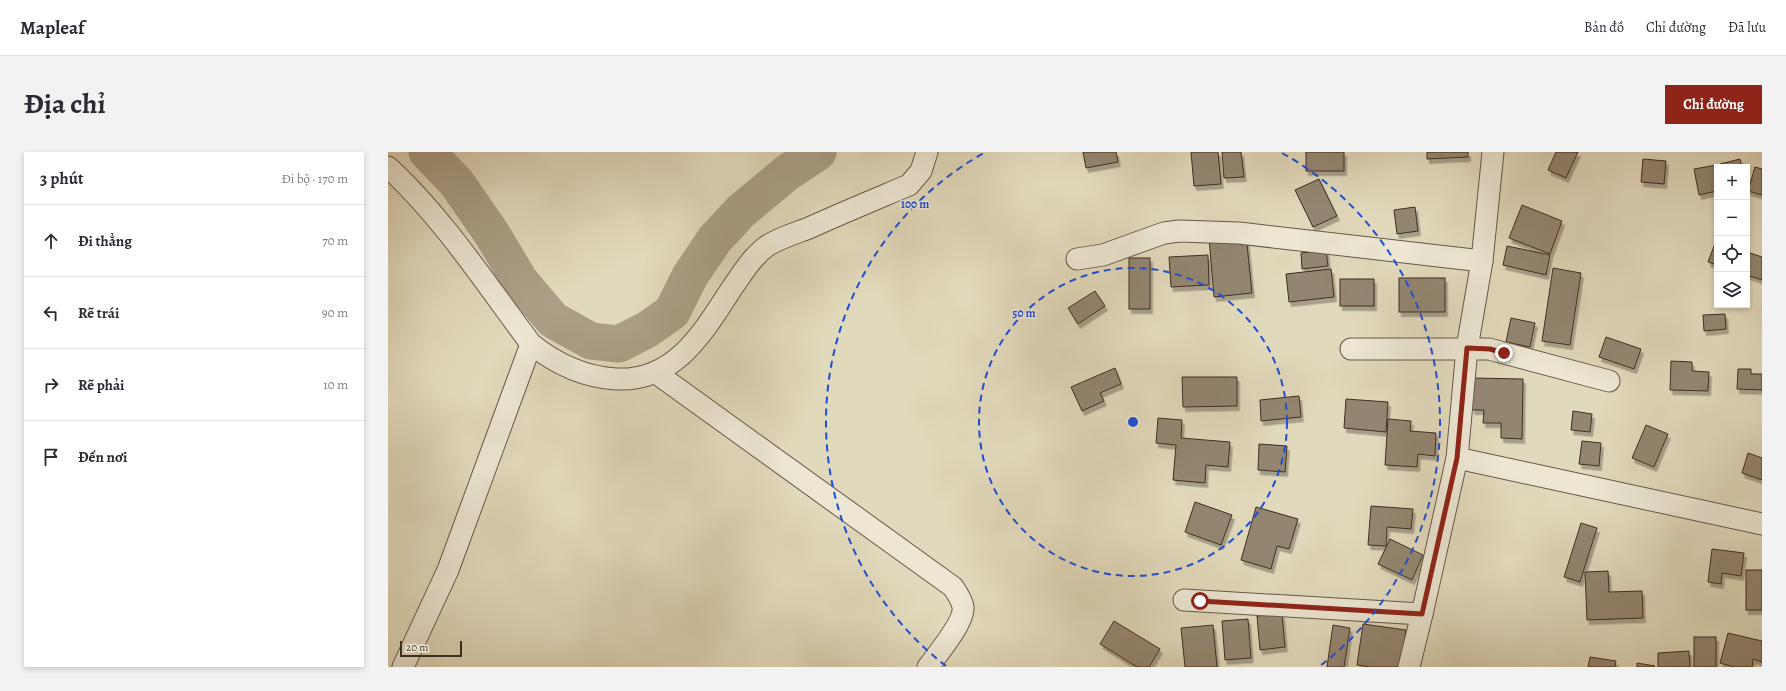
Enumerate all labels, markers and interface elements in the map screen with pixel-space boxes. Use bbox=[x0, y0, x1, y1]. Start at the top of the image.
text: Mapleaf bbox=[20, 15, 85, 41]
text: Bản đồ bbox=[1584, 18, 1624, 37]
text: Chỉ đường bbox=[1646, 18, 1706, 37]
text: Đã lưu bbox=[1728, 18, 1766, 37]
text: Địa chỉ bbox=[24, 85, 106, 123]
button: Chỉ đường bbox=[1665, 85, 1762, 124]
map controls bbox=[1714, 164, 1750, 308]
button: + bbox=[1714, 164, 1750, 200]
text: 3 phút bbox=[40, 167, 84, 190]
text: Đi bộ · 170 m bbox=[281, 170, 348, 187]
text: 100 m bbox=[901, 196, 929, 212]
button: − bbox=[1714, 200, 1750, 236]
icon: ahead bbox=[40, 230, 62, 252]
text: Đi thẳng bbox=[78, 231, 132, 251]
text: 70 m bbox=[322, 232, 348, 249]
button: locate bbox=[1714, 236, 1750, 272]
button: layers bbox=[1714, 272, 1750, 308]
icon: left bbox=[40, 302, 62, 324]
text: Rẽ trái bbox=[78, 303, 119, 323]
text: 90 m bbox=[322, 304, 348, 321]
text: 50 m bbox=[1012, 305, 1036, 321]
route end bbox=[1495, 344, 1513, 362]
icon: right bbox=[40, 374, 62, 396]
text: Rẽ phải bbox=[78, 375, 124, 395]
text: 10 m bbox=[323, 376, 348, 393]
centre of rings bbox=[1126, 415, 1140, 429]
icon: arrive bbox=[40, 446, 62, 468]
text: Đến nơi bbox=[78, 447, 127, 467]
route start bbox=[1191, 592, 1209, 610]
scale bar bbox=[400, 639, 462, 658]
text: 20 m bbox=[406, 640, 428, 655]

